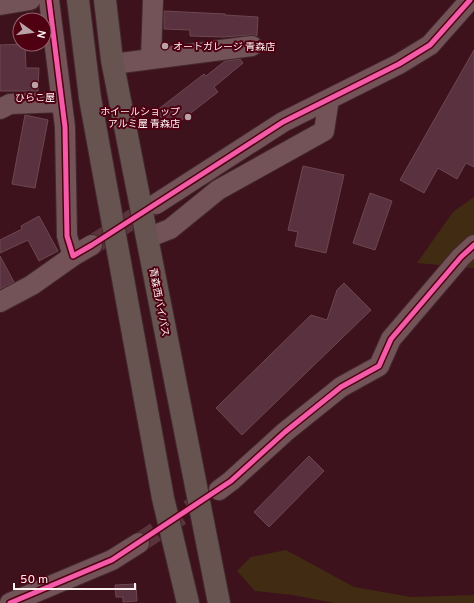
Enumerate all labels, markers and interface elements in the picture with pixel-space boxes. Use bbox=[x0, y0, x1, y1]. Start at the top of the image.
north arrow bbox=[12, 12, 52, 52]
text: N bbox=[33, 29, 48, 40]
marker: オートガレージ 青森店 bbox=[160, 41, 170, 51]
place label: オートガレージ 青森店 bbox=[173, 41, 275, 54]
marker: ひらこ屋 bbox=[30, 80, 40, 90]
place label: ひらこ屋 bbox=[15, 92, 55, 105]
place label: ホイールショップ アルミ屋 青森店 bbox=[100, 106, 180, 131]
marker: ホイールショップ アルミ屋 青森店 bbox=[183, 112, 193, 122]
street label: 青森西バイパス bbox=[145, 267, 172, 338]
scale bar bbox=[14, 565, 135, 591]
text: 50 m bbox=[20, 572, 48, 588]

